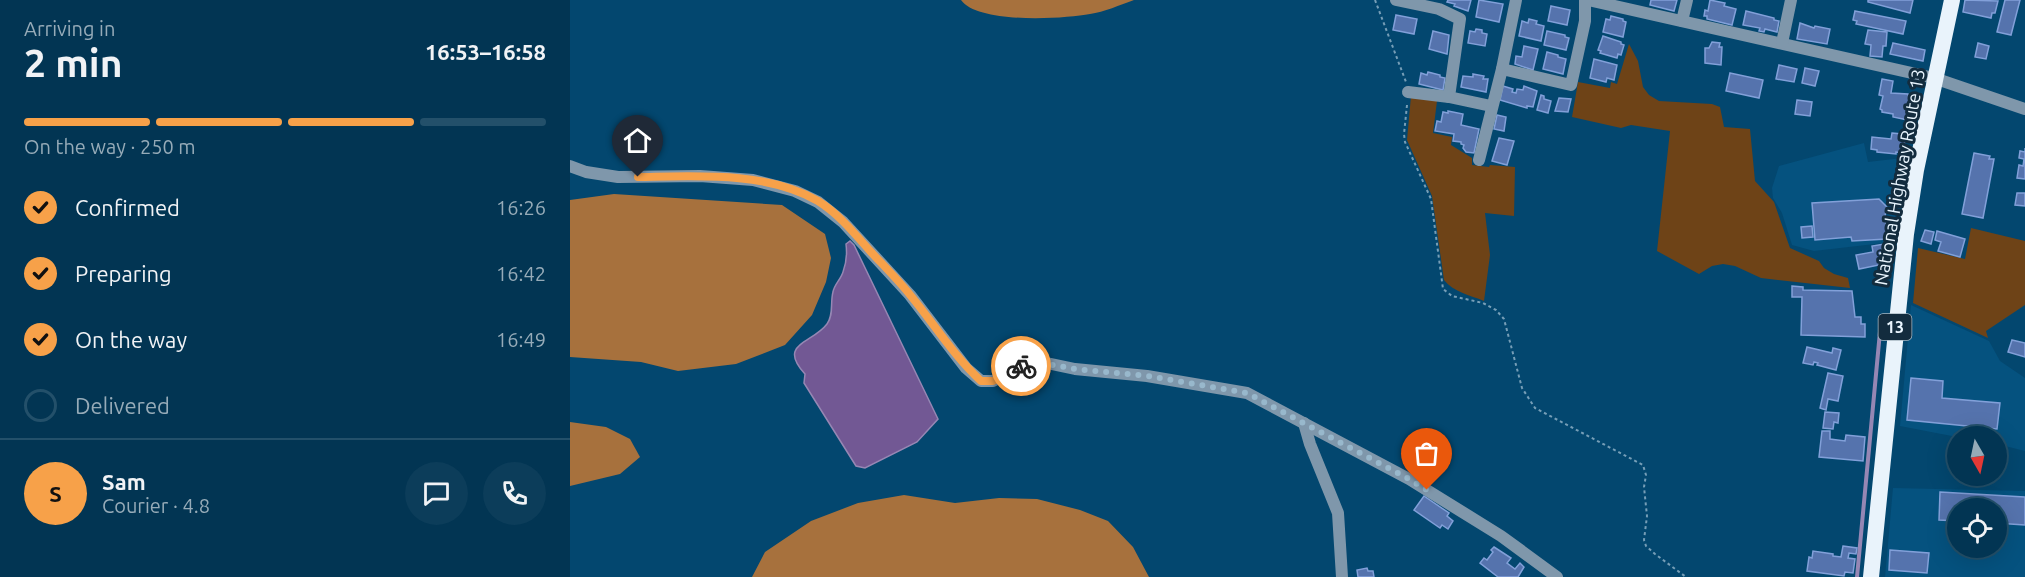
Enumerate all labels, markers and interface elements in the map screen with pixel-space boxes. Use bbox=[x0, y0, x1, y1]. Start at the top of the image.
text: Arriving in bbox=[24, 17, 115, 40]
text: 16:53–16:58 bbox=[425, 39, 546, 64]
text: 2 min bbox=[24, 41, 123, 84]
street label: National Highway Route 13 bbox=[1870, 67, 1928, 287]
pin bbox=[612, 115, 663, 177]
icon: home bbox=[621, 124, 654, 157]
text: On the way · 250 m bbox=[24, 135, 196, 158]
icon: check bbox=[24, 191, 57, 224]
text: Confirmed bbox=[75, 195, 180, 220]
text: 16:26 bbox=[496, 196, 546, 219]
icon: check bbox=[24, 257, 57, 290]
text: Preparing bbox=[75, 261, 172, 286]
text: 16:42 bbox=[496, 262, 546, 285]
road number: 13 bbox=[1878, 314, 1912, 340]
icon: check bbox=[24, 323, 57, 356]
text: On the way bbox=[75, 327, 187, 352]
text: 16:49 bbox=[496, 328, 546, 351]
courier bbox=[991, 336, 1051, 396]
icon: bike bbox=[1005, 350, 1038, 383]
text: Delivered bbox=[75, 393, 170, 418]
north arrow bbox=[1947, 426, 2007, 486]
map controls bbox=[1947, 426, 2007, 558]
pin bbox=[1401, 428, 1452, 490]
icon: bag bbox=[1410, 437, 1443, 470]
button: chat bbox=[405, 462, 468, 525]
button: phone bbox=[483, 462, 546, 525]
text: Sam bbox=[102, 469, 146, 494]
text: S bbox=[49, 481, 62, 506]
text: Courier · 4.8 bbox=[102, 494, 210, 517]
button: locate bbox=[1947, 498, 2007, 558]

